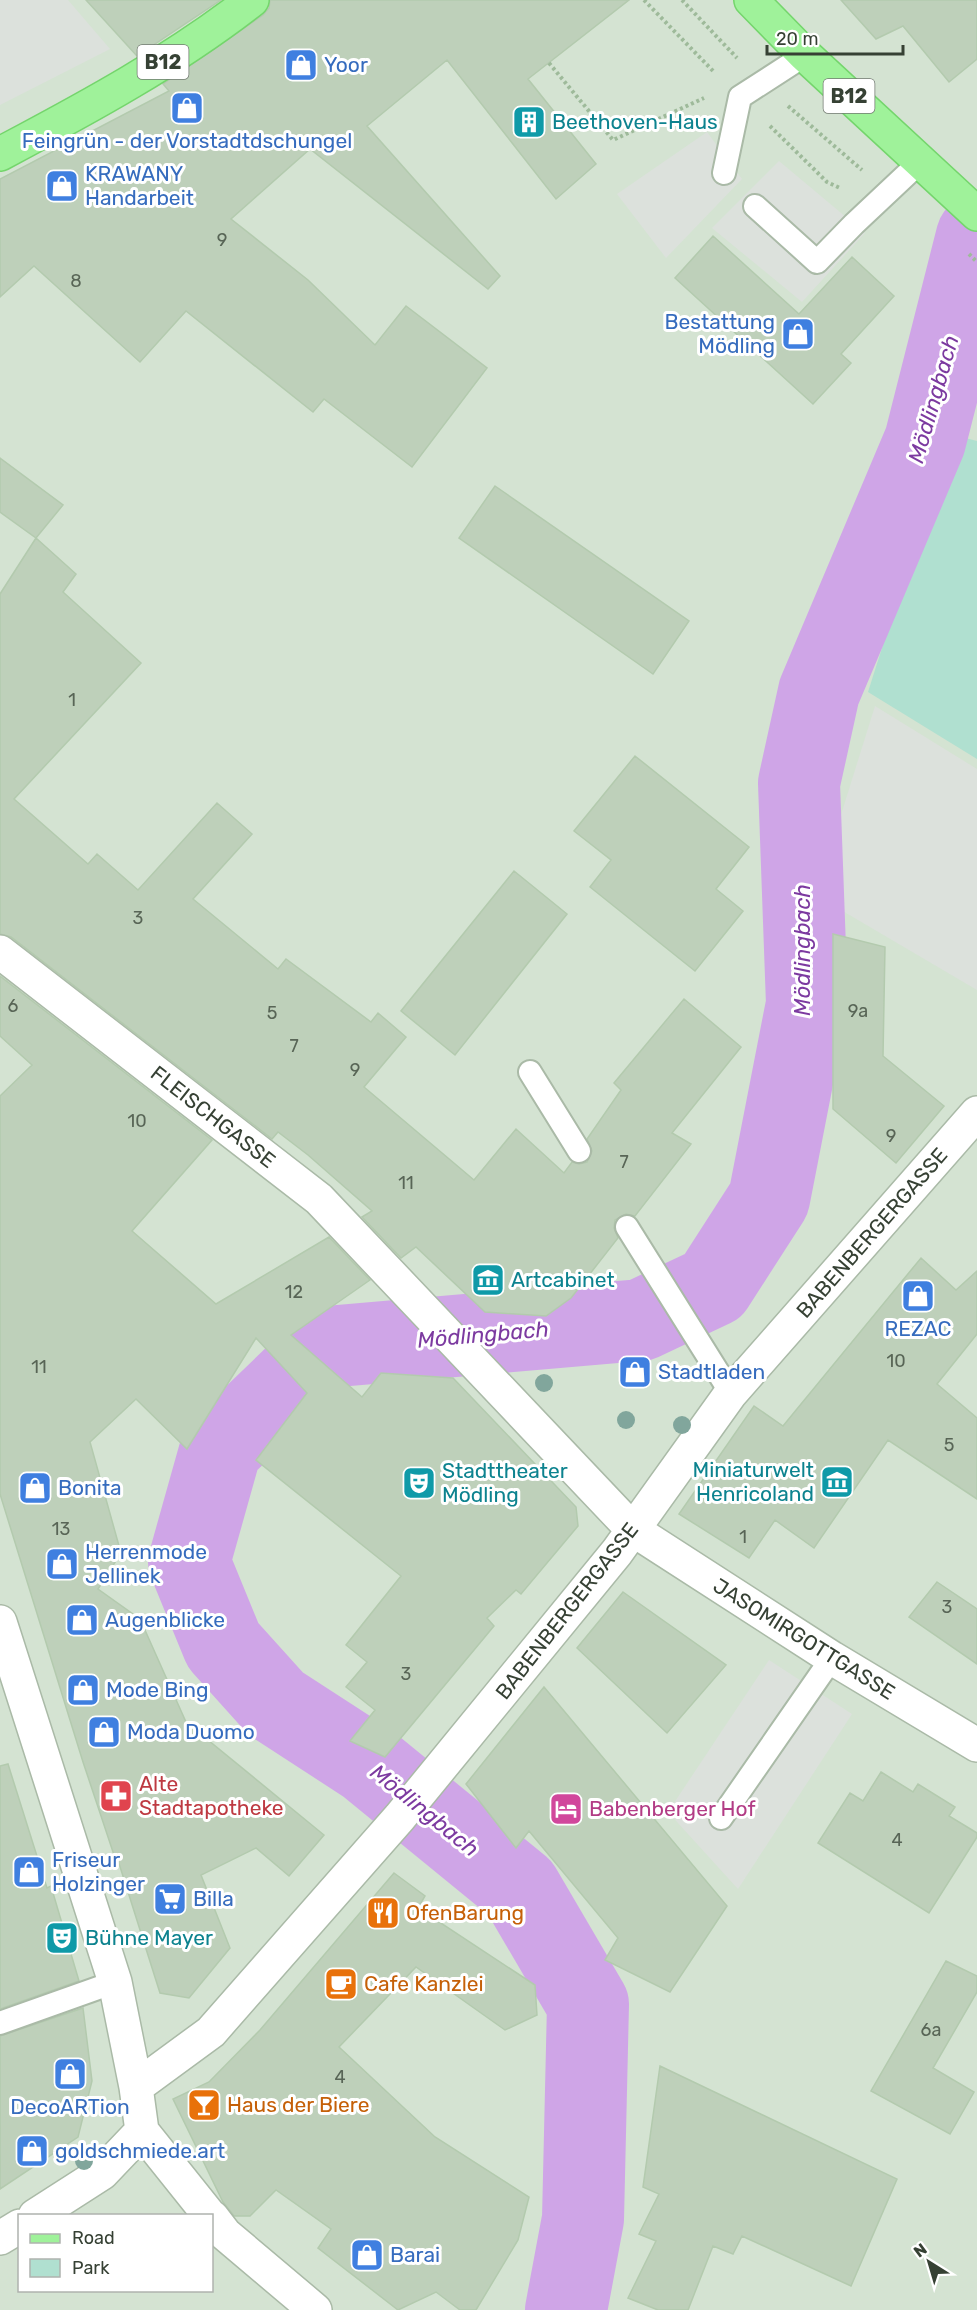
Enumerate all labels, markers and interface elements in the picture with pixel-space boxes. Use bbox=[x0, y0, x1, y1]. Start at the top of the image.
scale bar bbox=[767, 18, 904, 56]
text: 20 m bbox=[776, 28, 818, 50]
road number: B12 bbox=[138, 45, 188, 79]
shop icon: Yoor bbox=[283, 47, 319, 83]
place label: Yoor bbox=[324, 52, 368, 77]
road number: B12 bbox=[824, 79, 874, 113]
shop icon: Feingrün - der Vorstadtdschungel bbox=[169, 90, 205, 126]
building icon: Beethoven-Haus bbox=[511, 104, 547, 140]
place label: Beethoven-Haus bbox=[552, 109, 718, 134]
place label: Feingrün - der Vorstadtdschungel bbox=[22, 128, 352, 153]
place label: KRAWANY Handarbeit bbox=[85, 161, 194, 210]
shop icon: KRAWANY Handarbeit bbox=[44, 168, 80, 204]
house number: 9 bbox=[217, 229, 227, 251]
house number: 8 bbox=[70, 270, 82, 292]
place label: Bestattung Mödling bbox=[664, 309, 775, 358]
shop icon: Bestattung Mödling bbox=[780, 316, 816, 352]
water label: Mödlingbach bbox=[902, 332, 965, 466]
house number: 1 bbox=[68, 689, 76, 711]
water label: Mödlingbach bbox=[789, 884, 816, 1016]
house number: 3 bbox=[133, 907, 143, 929]
house number: 6 bbox=[8, 995, 19, 1017]
house number: 9a bbox=[848, 1000, 868, 1022]
house number: 5 bbox=[267, 1002, 277, 1024]
house number: 7 bbox=[289, 1035, 299, 1057]
house number: 9 bbox=[350, 1059, 360, 1081]
street label: FLEISCHGASSE bbox=[146, 1060, 281, 1173]
house number: 10 bbox=[127, 1110, 147, 1132]
house number: 9 bbox=[886, 1125, 896, 1147]
street label: BABENBERGERGASSE bbox=[791, 1142, 952, 1323]
house number: 7 bbox=[619, 1151, 629, 1173]
house number: 11 bbox=[398, 1172, 414, 1194]
museum icon: Artcabinet bbox=[470, 1262, 506, 1298]
place label: Artcabinet bbox=[511, 1267, 615, 1292]
shop icon: REZAC bbox=[900, 1278, 936, 1314]
house number: 12 bbox=[285, 1281, 303, 1303]
water label: Mödlingbach bbox=[416, 1315, 550, 1354]
place label: REZAC bbox=[885, 1316, 951, 1341]
house number: 10 bbox=[886, 1350, 906, 1372]
shop icon: Stadtladen bbox=[617, 1354, 653, 1390]
house number: 11 bbox=[31, 1356, 47, 1378]
place label: Stadtladen bbox=[658, 1359, 765, 1384]
house number: 5 bbox=[944, 1434, 954, 1456]
place label: Miniaturwelt Henricoland bbox=[692, 1457, 814, 1506]
place label: Stadttheater Mödling bbox=[442, 1458, 568, 1507]
museum icon: Miniaturwelt Henricoland bbox=[819, 1464, 855, 1500]
theatre icon: Stadttheater Mödling bbox=[401, 1465, 437, 1501]
shop icon: Bonita bbox=[17, 1470, 53, 1506]
place label: Bonita bbox=[58, 1475, 122, 1500]
street label: BABENBERGERGASSE bbox=[490, 1517, 643, 1704]
house number: 13 bbox=[52, 1518, 70, 1540]
house number: 1 bbox=[739, 1526, 747, 1548]
place label: Herrenmode Jellinek bbox=[85, 1539, 207, 1588]
shop icon: Herrenmode Jellinek bbox=[44, 1546, 80, 1582]
street label: JASOMIRGOTTGASSE bbox=[709, 1573, 900, 1705]
house number: 3 bbox=[942, 1596, 952, 1618]
shop icon: Augenblicke bbox=[64, 1602, 100, 1638]
place label: Augenblicke bbox=[105, 1607, 225, 1632]
house number: 3 bbox=[401, 1663, 411, 1685]
shop icon: Mode Bing bbox=[65, 1672, 101, 1708]
place label: Mode Bing bbox=[106, 1677, 209, 1702]
shop icon: Moda Duomo bbox=[86, 1714, 122, 1750]
place label: Moda Duomo bbox=[127, 1719, 255, 1744]
water label: Mödlingbach bbox=[365, 1758, 484, 1862]
place label: Alte Stadtapotheke bbox=[139, 1771, 283, 1820]
pharmacy icon: Alte Stadtapotheke bbox=[98, 1778, 134, 1814]
hotel icon: Babenberger Hof bbox=[548, 1791, 584, 1827]
place label: Babenberger Hof bbox=[589, 1796, 756, 1821]
house number: 4 bbox=[891, 1829, 903, 1851]
place label: Friseur Holzinger bbox=[52, 1847, 145, 1896]
shop icon: Friseur Holzinger bbox=[11, 1854, 47, 1890]
supermarket icon: Billa bbox=[152, 1881, 188, 1917]
place label: Billa bbox=[193, 1886, 234, 1911]
restaurant icon: OfenBarung bbox=[365, 1895, 401, 1931]
place label: OfenBarung bbox=[406, 1900, 524, 1925]
theatre icon: Bühne Mayer bbox=[44, 1920, 80, 1956]
place label: Bühne Mayer bbox=[85, 1925, 213, 1950]
cafe icon: Cafe Kanzlei bbox=[323, 1966, 359, 2002]
place label: Cafe Kanzlei bbox=[364, 1971, 484, 1996]
house number: 6a bbox=[921, 2019, 941, 2041]
shop icon: DecoARTion bbox=[52, 2056, 88, 2092]
house number: 4 bbox=[334, 2066, 346, 2088]
bar icon: Haus der Biere bbox=[186, 2087, 222, 2123]
place label: Haus der Biere bbox=[227, 2092, 369, 2117]
place label: DecoARTion bbox=[10, 2094, 130, 2119]
shop icon: goldschmiede.art bbox=[14, 2133, 50, 2169]
place label: goldschmiede.art bbox=[55, 2138, 225, 2163]
legend bbox=[18, 2214, 213, 2292]
text: Road bbox=[72, 2227, 115, 2249]
north arrow bbox=[899, 2232, 959, 2292]
shop icon: Barai bbox=[349, 2237, 385, 2273]
text: N bbox=[910, 2239, 931, 2261]
place label: Barai bbox=[390, 2242, 440, 2267]
text: Park bbox=[72, 2257, 110, 2279]

